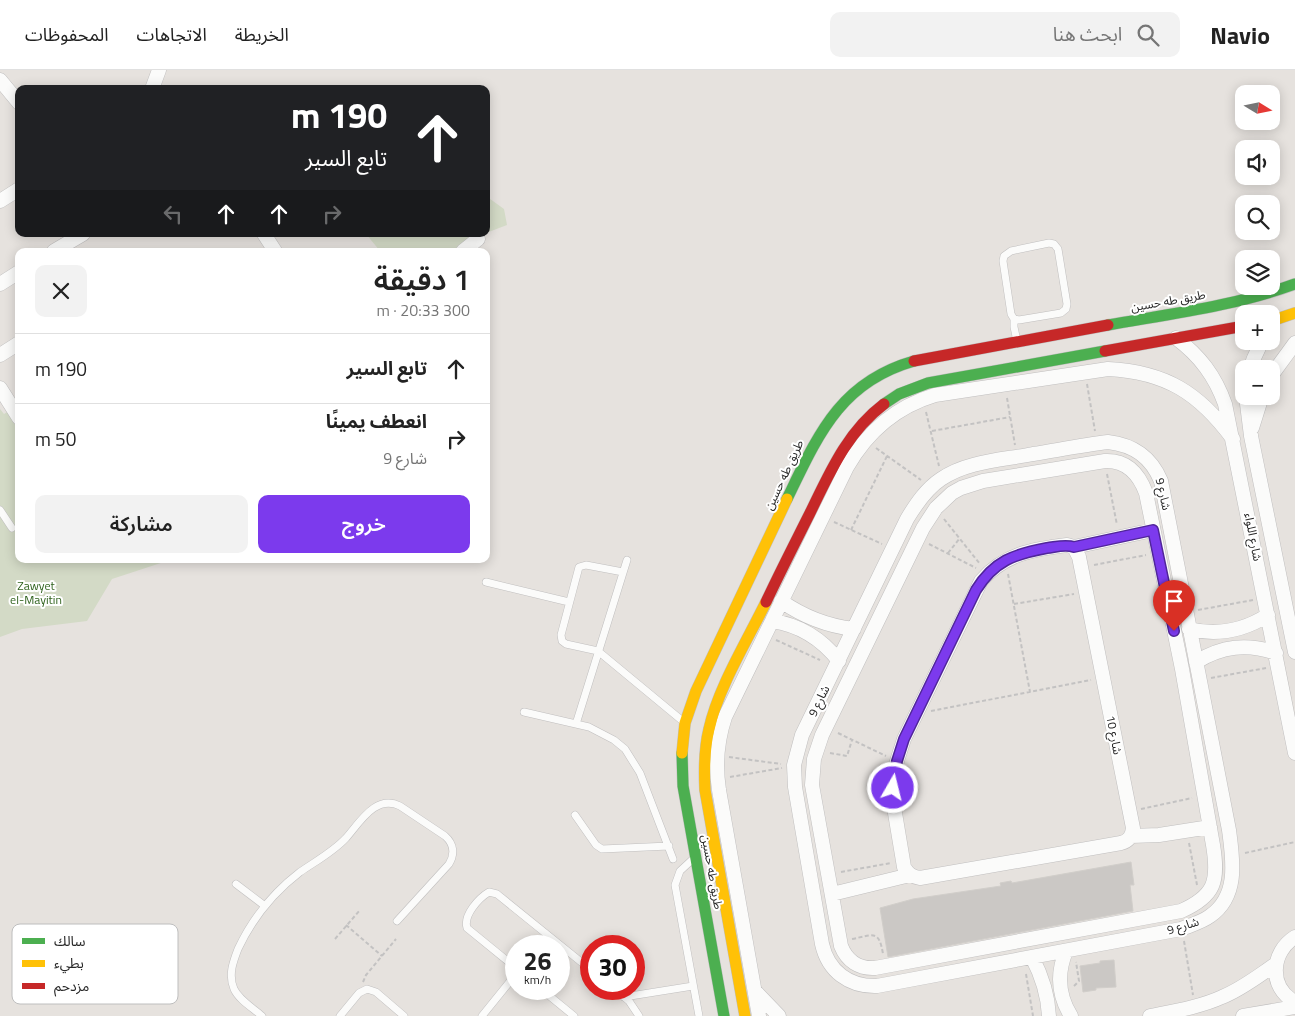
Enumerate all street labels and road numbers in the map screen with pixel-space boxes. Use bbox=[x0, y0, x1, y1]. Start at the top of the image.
street label: طريق طه حسين bbox=[1129, 285, 1207, 316]
street label: طريق طه حسين bbox=[759, 437, 808, 513]
street label: شارع 9 bbox=[1151, 476, 1176, 512]
street label: شارع اللواء bbox=[1239, 511, 1267, 563]
street label: شارع 9 bbox=[803, 682, 834, 720]
street label: شارع 10 bbox=[1101, 714, 1128, 756]
street label: طريق طه حسين bbox=[697, 833, 728, 911]
street label: شارع 9 bbox=[1164, 912, 1201, 939]

